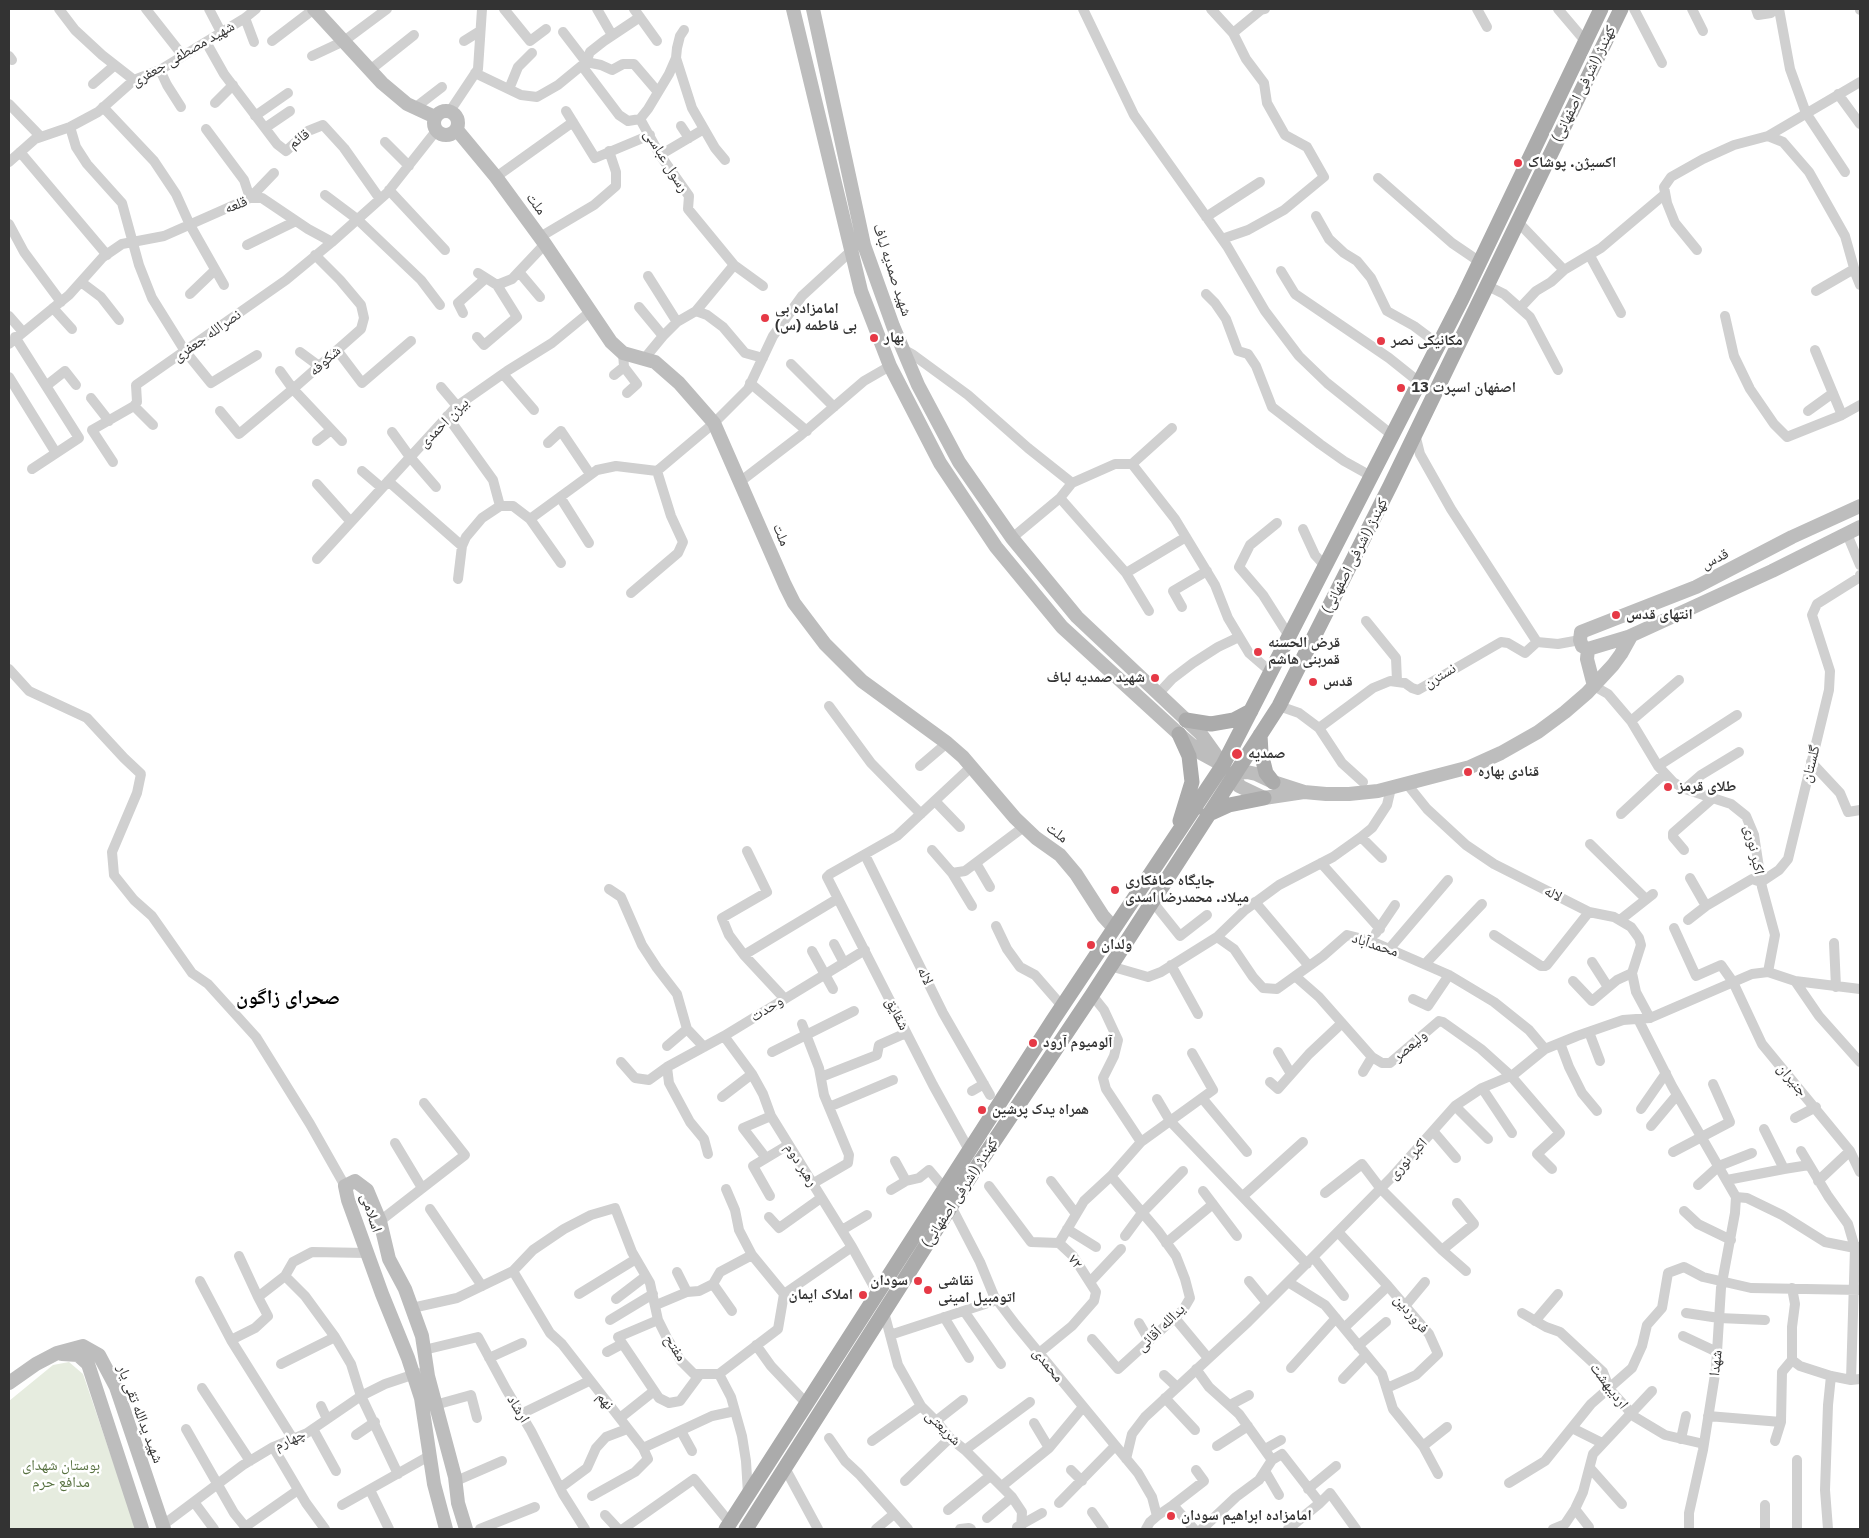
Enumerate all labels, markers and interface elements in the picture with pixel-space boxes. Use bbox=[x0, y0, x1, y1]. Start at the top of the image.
street label: شهید مصطفی جعفری bbox=[128, 17, 238, 91]
street label: کهندژ (اشرفی اصفهانی) bbox=[1548, 23, 1620, 145]
street label: قائم bbox=[285, 125, 313, 153]
street label: رسول عباسی bbox=[640, 126, 692, 196]
place label: اکسیژن. پوشاک bbox=[1528, 154, 1616, 172]
marker: اکسیژن. پوشاک bbox=[1512, 157, 1524, 169]
street label: ملت bbox=[522, 189, 550, 219]
street label: قلعه bbox=[222, 192, 250, 218]
street label: شهید صمدیه لباف bbox=[869, 221, 915, 319]
place label: امامزاده بی بی فاطمه (س) bbox=[775, 300, 857, 335]
street label: نصرالله جعفری bbox=[169, 306, 245, 366]
marker: امامزاده بی بی فاطمه (س) bbox=[759, 312, 771, 324]
place label: بهار bbox=[884, 329, 904, 347]
marker: بهار bbox=[868, 332, 880, 344]
place label: مکانیکی نصر bbox=[1391, 332, 1463, 350]
marker: مکانیکی نصر bbox=[1375, 335, 1387, 347]
street label: شکوفه bbox=[305, 342, 345, 380]
place label: اصفهان اسپرت 13 bbox=[1411, 379, 1516, 397]
marker: اصفهان اسپرت 13 bbox=[1395, 382, 1407, 394]
street label: بیژن احمدی bbox=[415, 394, 473, 452]
street label: کهندژ (اشرفی اصفهانی) bbox=[1318, 495, 1392, 617]
street label: ملت bbox=[768, 521, 794, 549]
street label: قدس bbox=[1698, 545, 1732, 573]
place label: انتهای قدس bbox=[1626, 606, 1693, 624]
marker: انتهای قدس bbox=[1610, 609, 1622, 621]
place label: قرض الحسنه قمربنی هاشم bbox=[1268, 634, 1340, 669]
marker: قرض الحسنه قمربنی هاشم bbox=[1252, 646, 1264, 658]
street label: نسترن bbox=[1421, 659, 1459, 693]
place label: شهید صمدیه لباف bbox=[1047, 669, 1145, 687]
marker: شهید صمدیه لباف bbox=[1149, 672, 1161, 684]
place label: قدس bbox=[1323, 673, 1353, 691]
marker: قدس bbox=[1307, 676, 1319, 688]
street label: گلستان bbox=[1798, 743, 1824, 785]
place label: صمدیه bbox=[1248, 745, 1286, 763]
marker: صمدیه bbox=[1230, 747, 1244, 761]
place label: قنادی بهاره bbox=[1478, 763, 1539, 781]
marker: قنادی بهاره bbox=[1462, 766, 1474, 778]
place label: طلای قرمز bbox=[1678, 778, 1736, 796]
marker: طلای قرمز bbox=[1662, 781, 1674, 793]
street label: ملت bbox=[1042, 819, 1072, 847]
street label: اکبر نوری bbox=[1740, 824, 1768, 876]
place label: جایگاه صافکاری میلاد. محمدرضا اسدی bbox=[1125, 872, 1249, 907]
street label: لاله bbox=[1541, 882, 1565, 906]
marker: جایگاه صافکاری میلاد. محمدرضا اسدی bbox=[1109, 884, 1121, 896]
street label: محمدآباد bbox=[1349, 929, 1401, 961]
place label: ولدان bbox=[1101, 936, 1132, 954]
marker: ولدان bbox=[1085, 939, 1097, 951]
street label: لاله bbox=[913, 964, 937, 988]
district label: صحرای زاگون bbox=[236, 986, 340, 1010]
street label: وحدت bbox=[747, 992, 787, 1026]
street label: شقایق bbox=[881, 995, 913, 1033]
street label: ولیعصر bbox=[1389, 1026, 1431, 1066]
place label: آلومیوم آرود bbox=[1043, 1034, 1113, 1052]
marker: آلومیوم آرود bbox=[1027, 1037, 1039, 1049]
street label: جنیران bbox=[1773, 1060, 1811, 1100]
place label: همراه یدک پرشین bbox=[992, 1101, 1089, 1119]
marker: همراه یدک پرشین bbox=[976, 1104, 988, 1116]
street label: اکبر نوری bbox=[1385, 1134, 1431, 1184]
street label: کهندژ (اشرفی اصفهانی) bbox=[918, 1135, 1002, 1251]
street label: رهبر دوم bbox=[781, 1140, 821, 1190]
street label: اسلامی bbox=[356, 1191, 386, 1235]
street label: ۷۲ bbox=[1064, 1251, 1086, 1273]
place label: سودان bbox=[870, 1272, 908, 1290]
place label: نقاشی اتومبیل امینی bbox=[938, 1272, 1016, 1307]
marker: سودان bbox=[912, 1275, 924, 1287]
marker: نقاشی اتومبیل امینی bbox=[922, 1284, 934, 1296]
place label: املاک ایمان bbox=[789, 1286, 853, 1304]
marker: املاک ایمان bbox=[857, 1289, 869, 1301]
street label: فروردین bbox=[1390, 1291, 1432, 1337]
street label: یدالله آقائی bbox=[1133, 1300, 1189, 1356]
street label: مفتح bbox=[660, 1331, 690, 1365]
street label: محمدی bbox=[1029, 1344, 1067, 1386]
street label: شهدا bbox=[1706, 1349, 1726, 1377]
street label: اردیبهشت bbox=[1586, 1359, 1632, 1413]
street label: شهید یدالله تقی یار bbox=[113, 1362, 167, 1466]
street label: نهم bbox=[592, 1388, 618, 1414]
street label: ارشاد bbox=[503, 1392, 533, 1426]
street label: شریعتی bbox=[921, 1406, 965, 1450]
street label: چهارم bbox=[272, 1425, 308, 1455]
park label: بوستان شهدای مدافع حرم bbox=[22, 1457, 100, 1492]
place label: امامزاده ابراهیم سودان bbox=[1181, 1507, 1312, 1525]
marker: امامزاده ابراهیم سودان bbox=[1165, 1510, 1177, 1522]

